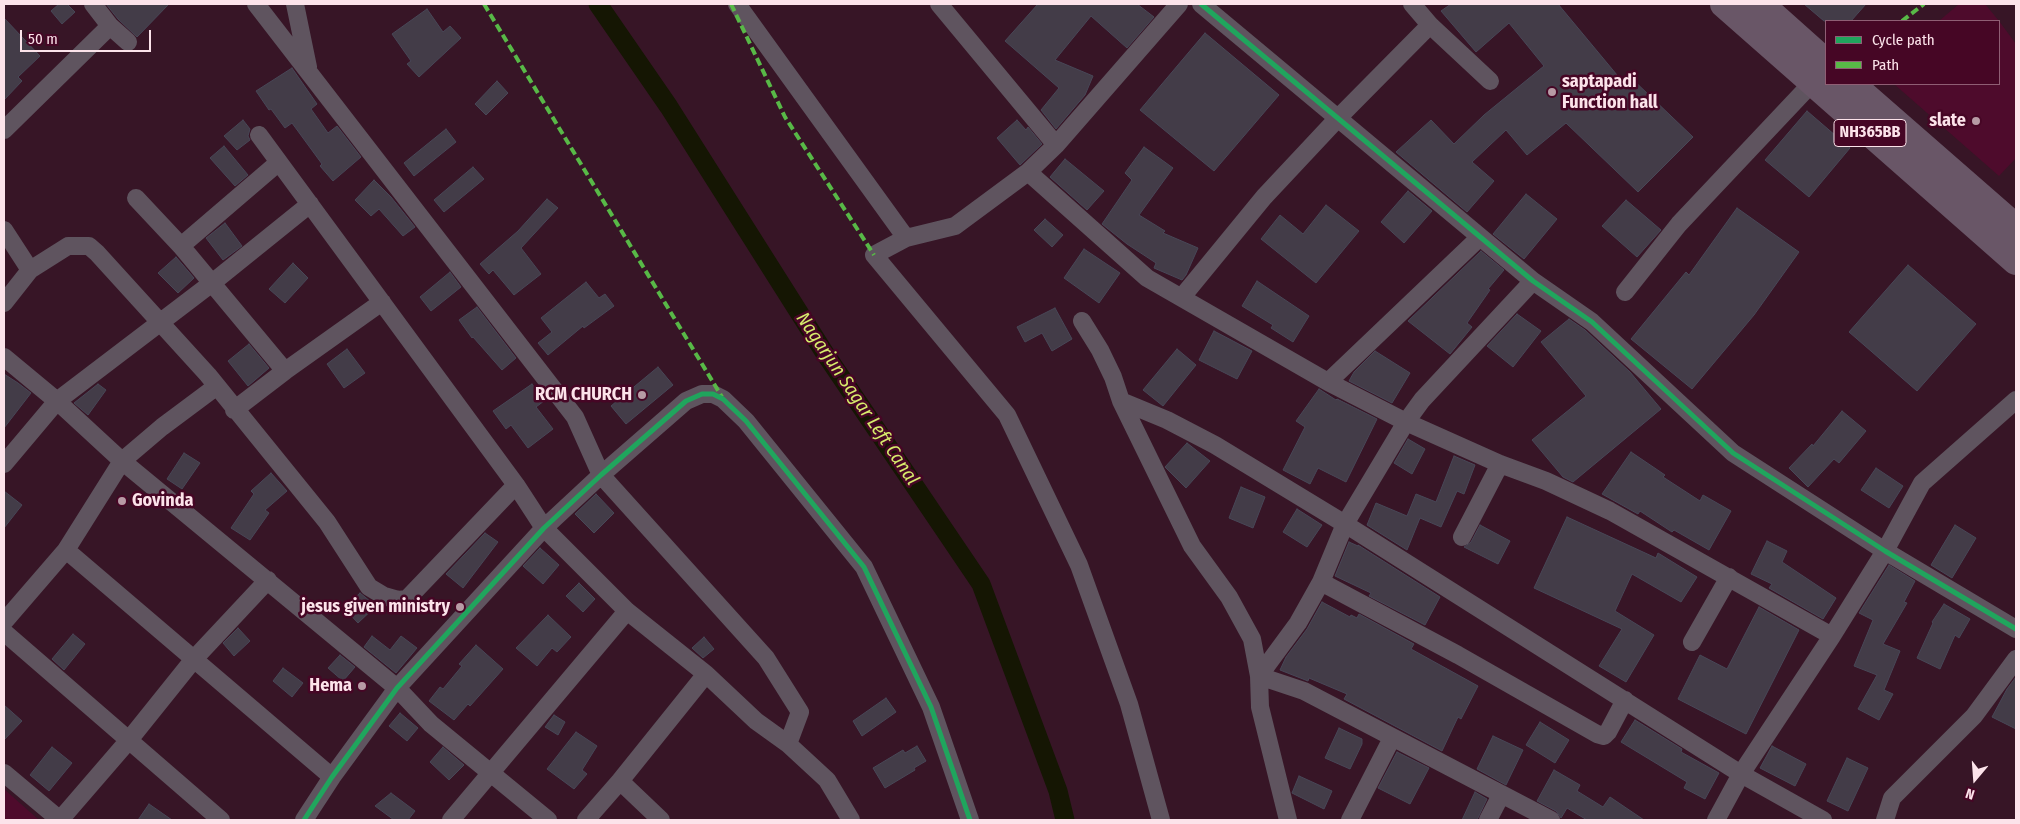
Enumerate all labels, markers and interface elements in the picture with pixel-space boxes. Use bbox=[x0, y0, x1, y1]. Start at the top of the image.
scale bar bbox=[22, 20, 154, 52]
legend bbox=[1825, 20, 2000, 85]
text: 50 m bbox=[28, 30, 58, 48]
text: Cycle path bbox=[1872, 31, 1935, 49]
text: Path bbox=[1872, 56, 1899, 74]
place label: saptapadi Function hall bbox=[1562, 71, 1658, 114]
marker: saptapadi Function hall bbox=[1546, 86, 1558, 98]
place label: slate bbox=[1929, 110, 1966, 132]
marker: slate bbox=[1970, 115, 1982, 127]
road number: NH365BB bbox=[1834, 120, 1906, 146]
water label: Nagarjun Sagar Left Canal bbox=[791, 308, 923, 490]
place label: RCM CHURCH bbox=[535, 384, 632, 406]
marker: RCM CHURCH bbox=[636, 389, 648, 401]
place label: Govinda bbox=[132, 490, 193, 512]
marker: Govinda bbox=[116, 495, 128, 507]
place label: jesus given ministry bbox=[301, 596, 450, 618]
marker: jesus given ministry bbox=[454, 601, 466, 613]
place label: Hema bbox=[309, 675, 352, 697]
marker: Hema bbox=[356, 680, 368, 692]
north arrow bbox=[1950, 754, 2000, 804]
text: N bbox=[1964, 784, 1977, 803]

